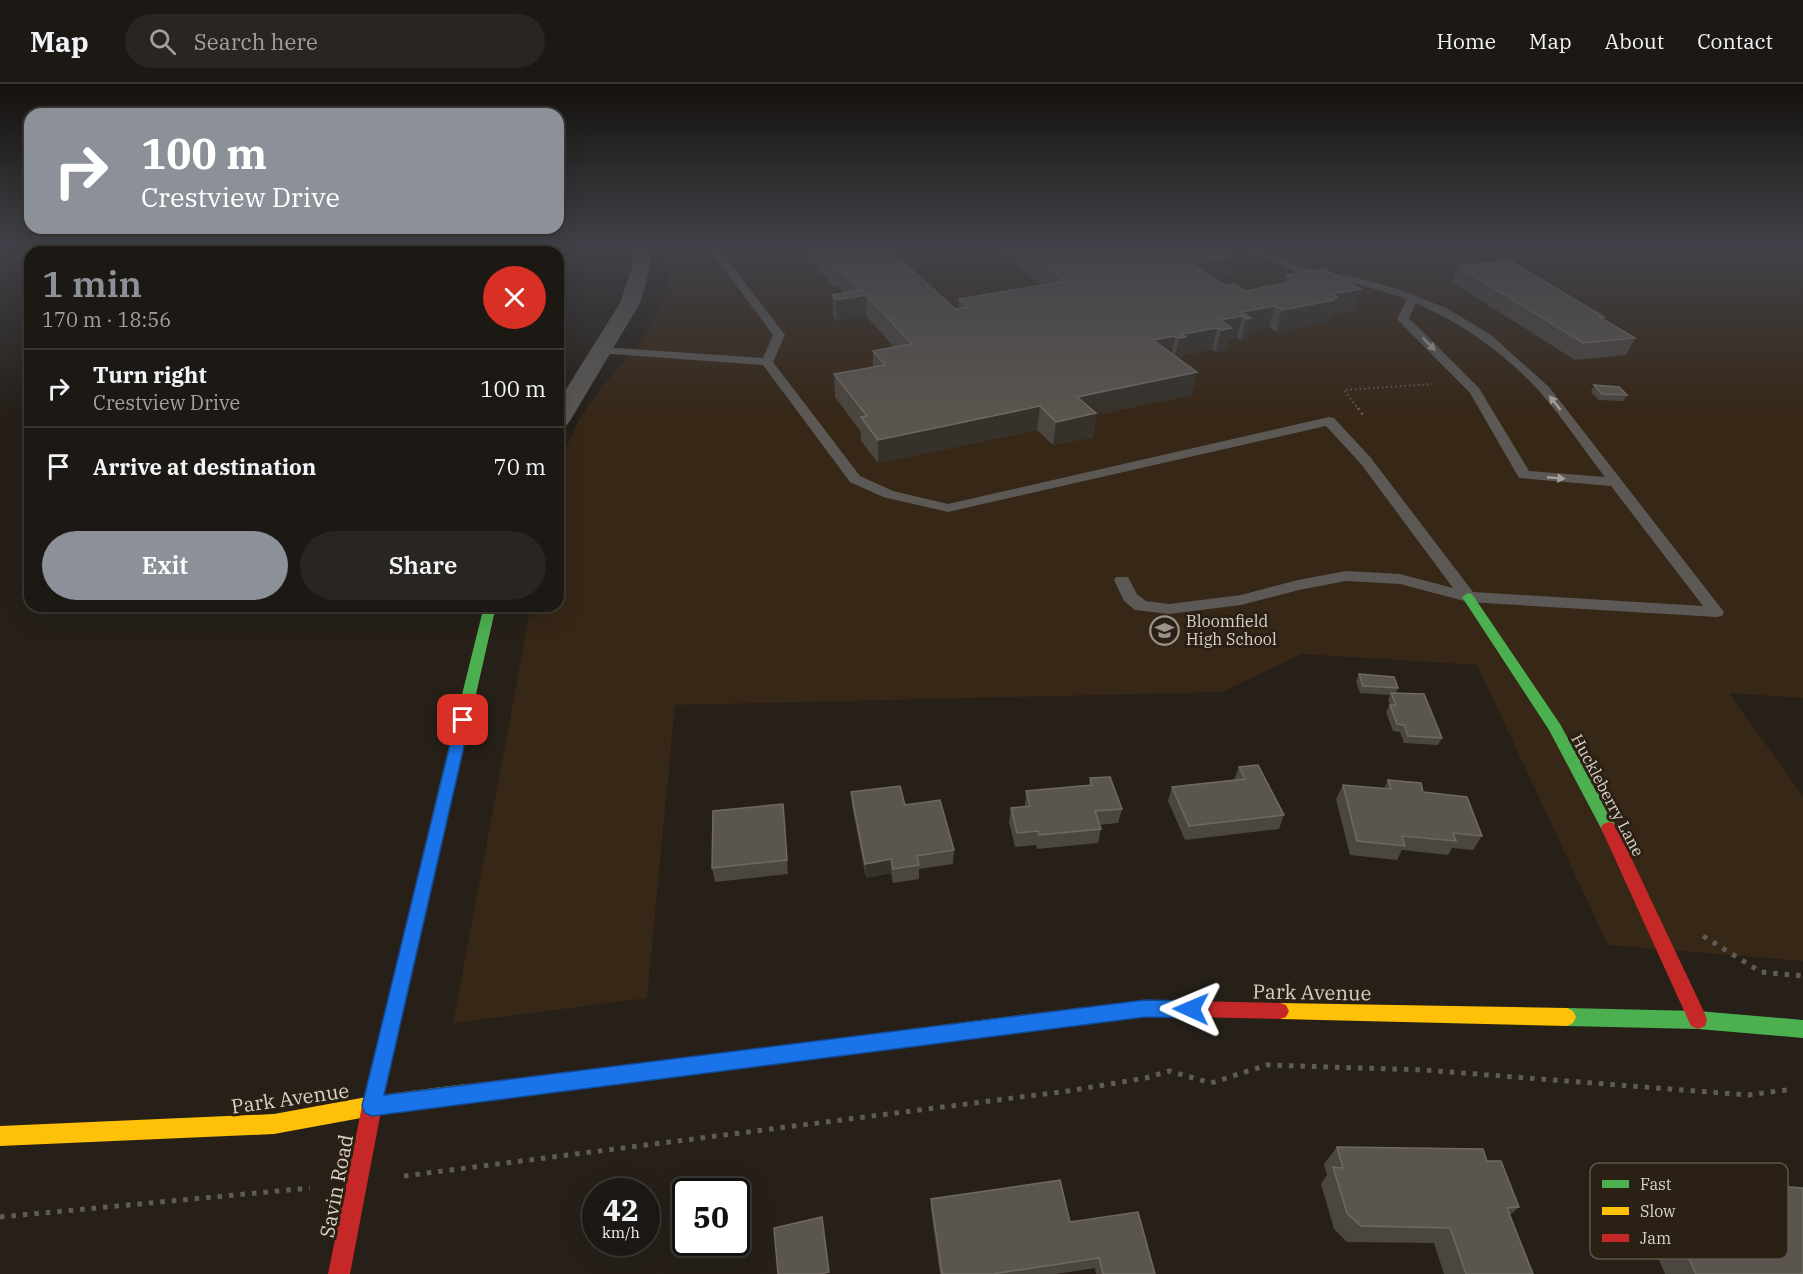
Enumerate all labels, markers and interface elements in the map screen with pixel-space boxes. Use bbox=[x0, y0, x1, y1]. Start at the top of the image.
search box bbox=[125, 14, 545, 68]
text: Map bbox=[30, 23, 89, 60]
icon: search bbox=[146, 25, 179, 58]
text: Search here bbox=[194, 27, 318, 56]
text: Home bbox=[1436, 27, 1496, 55]
text: Map bbox=[1529, 27, 1572, 55]
text: About bbox=[1605, 27, 1664, 55]
text: Contact bbox=[1697, 27, 1773, 55]
text: 100 m bbox=[141, 126, 267, 181]
icon: right bbox=[42, 132, 120, 210]
text: Crestview Drive bbox=[141, 179, 340, 214]
text: 1 min bbox=[42, 260, 142, 307]
button: close bbox=[483, 266, 546, 329]
text: 170 m · 18:56 bbox=[42, 306, 171, 333]
one-way arrow bbox=[1421, 337, 1435, 351]
text: Turn right bbox=[93, 360, 207, 389]
icon: right bbox=[42, 372, 75, 405]
text: 100 m bbox=[480, 374, 546, 403]
text: Crestview Drive bbox=[93, 389, 240, 416]
one-way arrow bbox=[1549, 395, 1561, 410]
icon: arrive bbox=[42, 450, 75, 483]
text: Arrive at destination bbox=[93, 452, 316, 481]
text: 70 m bbox=[494, 452, 546, 481]
one-way arrow bbox=[1546, 473, 1565, 482]
button: Exit bbox=[42, 531, 288, 600]
button: Share bbox=[300, 531, 546, 600]
place label: Bloomfield High School bbox=[1186, 611, 1277, 649]
school or university icon: Bloomfield High School bbox=[1149, 614, 1181, 646]
pin bbox=[437, 694, 488, 745]
icon: arrive bbox=[446, 703, 479, 736]
street label: Huckleberry Lane bbox=[1567, 730, 1649, 860]
position arrow bbox=[1159, 977, 1223, 1041]
street label: Park Avenue bbox=[1252, 977, 1372, 1007]
street label: Park Avenue bbox=[229, 1076, 351, 1120]
street label: Savin Road bbox=[313, 1132, 359, 1240]
legend bbox=[1590, 1163, 1788, 1259]
text: Fast bbox=[1640, 1174, 1672, 1194]
speed limit sign: 50 bbox=[672, 1178, 750, 1256]
text: 42 bbox=[603, 1190, 639, 1229]
text: Slow bbox=[1640, 1201, 1676, 1221]
text: km/h bbox=[602, 1223, 640, 1242]
text: Jam bbox=[1640, 1228, 1671, 1248]

